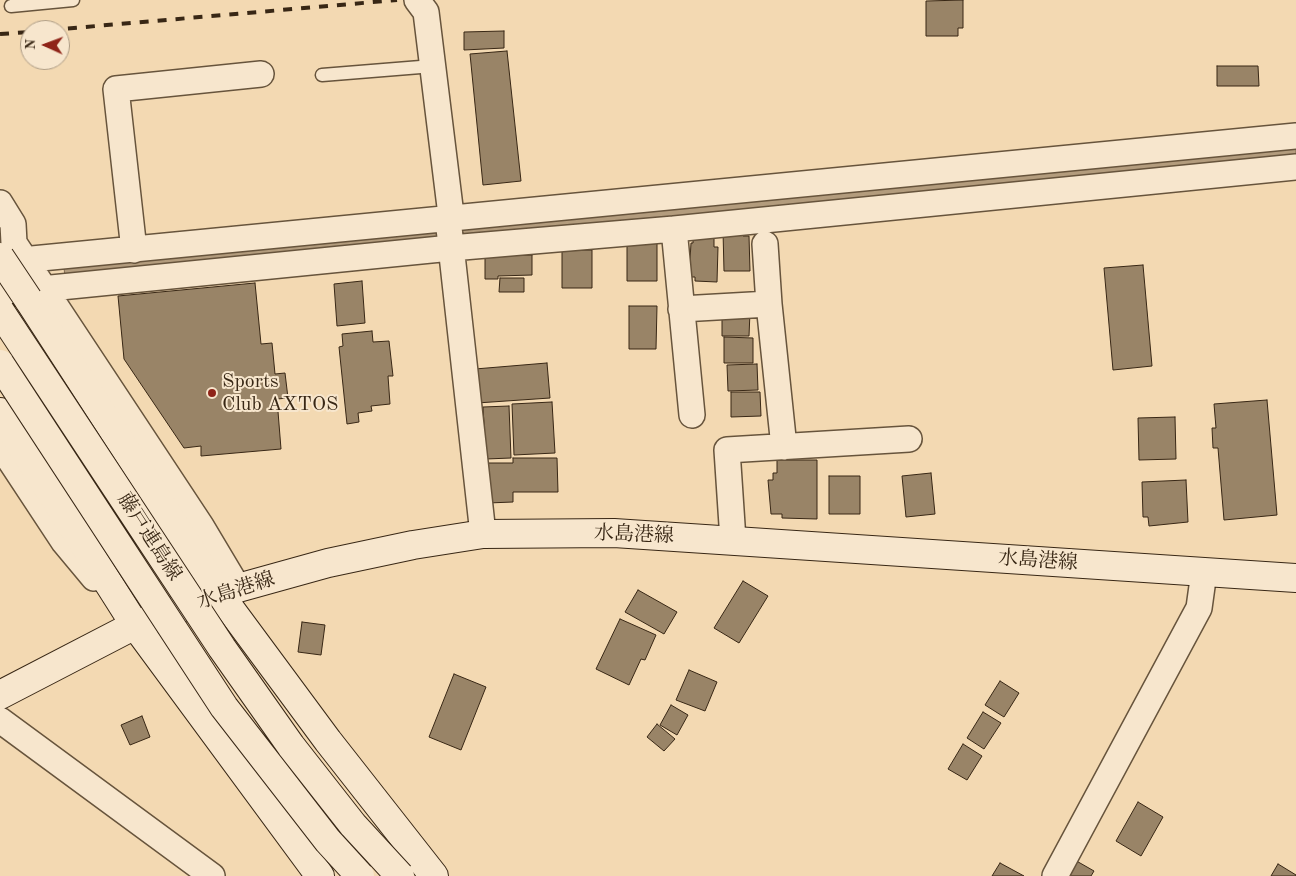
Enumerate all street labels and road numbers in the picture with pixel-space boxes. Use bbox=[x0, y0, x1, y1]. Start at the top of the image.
street label: 藤戸連島線 bbox=[112, 489, 186, 585]
street label: 水島港線 bbox=[594, 522, 674, 548]
street label: 水島港線 bbox=[997, 546, 1079, 576]
street label: 水島港線 bbox=[194, 567, 278, 615]

